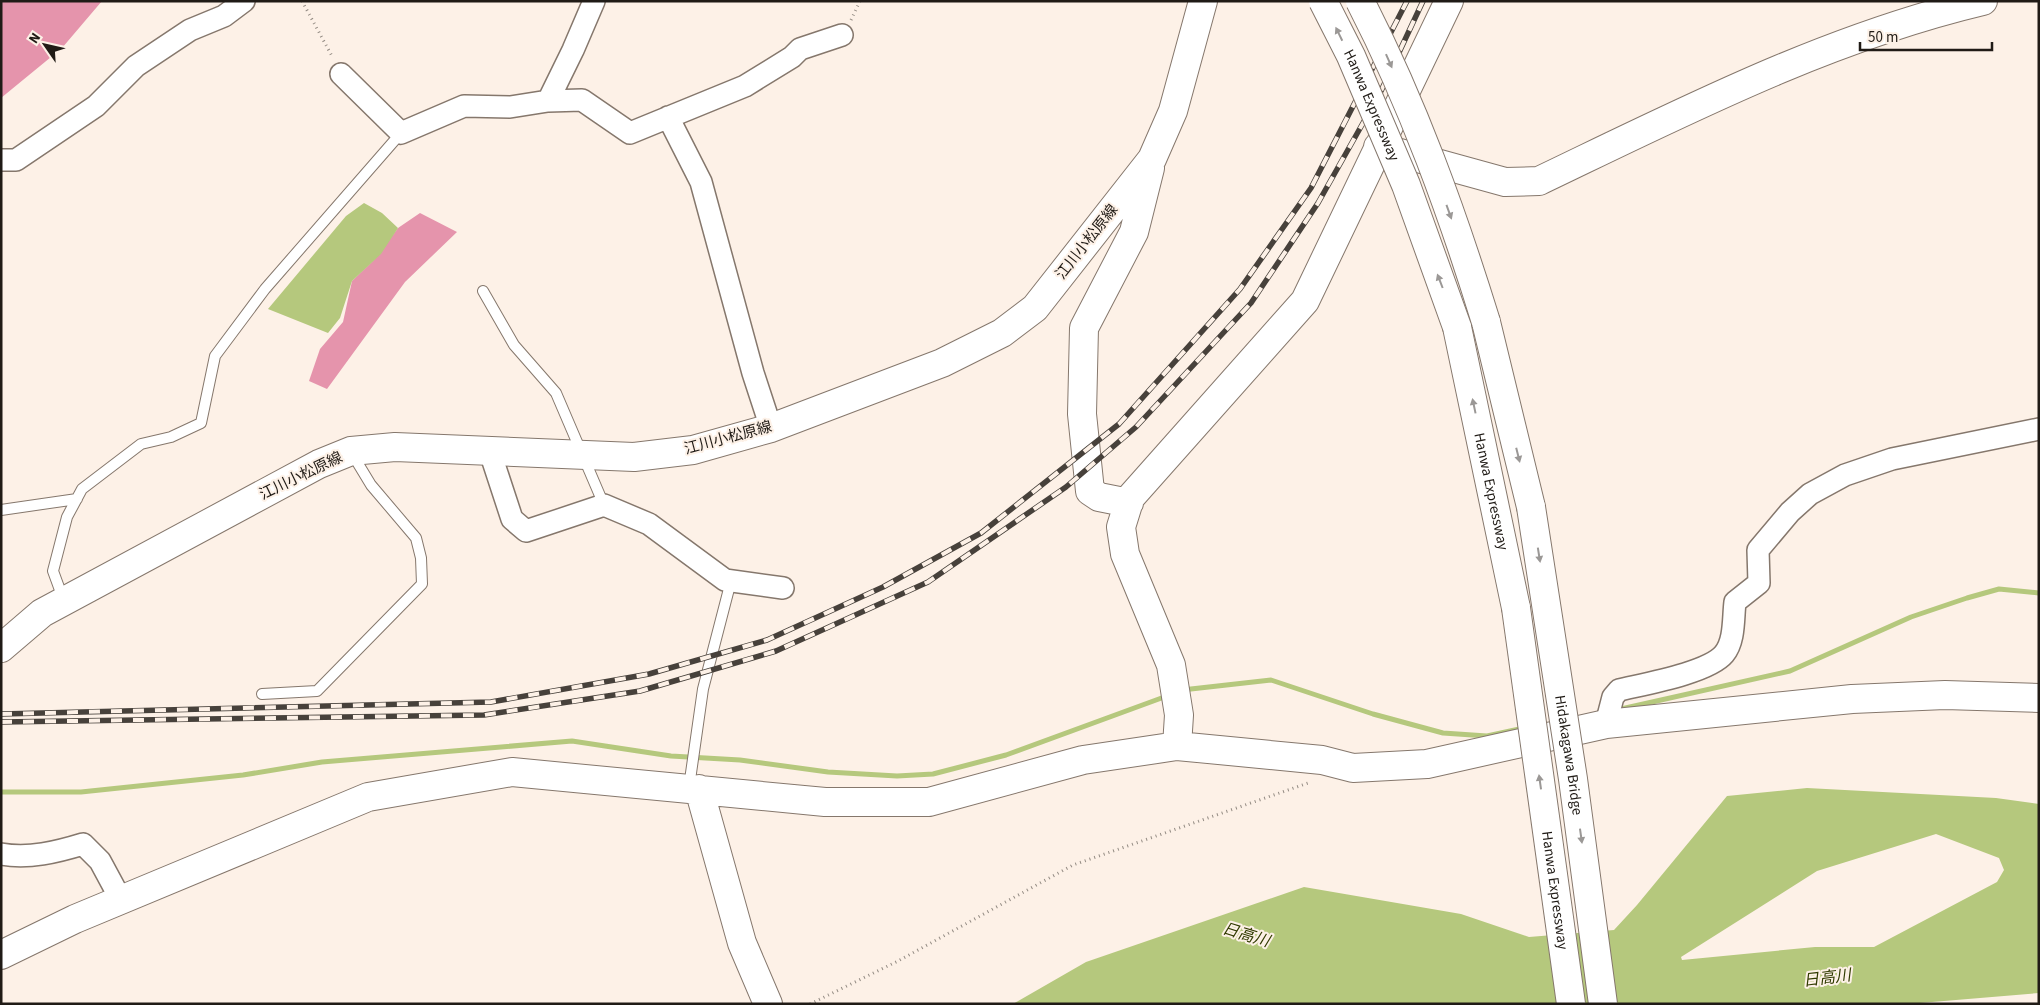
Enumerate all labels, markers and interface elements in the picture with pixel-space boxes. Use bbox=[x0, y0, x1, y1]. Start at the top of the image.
north arrow bbox=[20, 20, 70, 70]
scale bar bbox=[1860, 20, 1992, 52]
one-way arrow bbox=[1335, 26, 1344, 41]
text: 50 m bbox=[1868, 27, 1898, 48]
text: N bbox=[24, 29, 46, 48]
street label: Hanwa Expressway bbox=[1339, 45, 1405, 164]
one-way arrow bbox=[1385, 54, 1393, 68]
street label: 江川小松原線 bbox=[1051, 200, 1123, 284]
one-way arrow bbox=[1446, 204, 1453, 219]
one-way arrow bbox=[1436, 273, 1444, 288]
one-way arrow bbox=[1470, 398, 1478, 413]
street label: 江川小松原線 bbox=[682, 416, 774, 460]
street label: Hanwa Expressway bbox=[1469, 431, 1514, 552]
street label: 江川小松原線 bbox=[256, 447, 346, 505]
one-way arrow bbox=[1514, 447, 1522, 462]
one-way arrow bbox=[1535, 547, 1543, 563]
street label: Hidakagawa Bridge bbox=[1550, 694, 1588, 816]
one-way arrow bbox=[1536, 774, 1544, 790]
one-way arrow bbox=[1577, 829, 1585, 845]
street label: Hanwa Expressway bbox=[1537, 830, 1574, 951]
water label: 日高川 bbox=[1220, 917, 1274, 953]
water label: 日高川 bbox=[1802, 964, 1854, 992]

